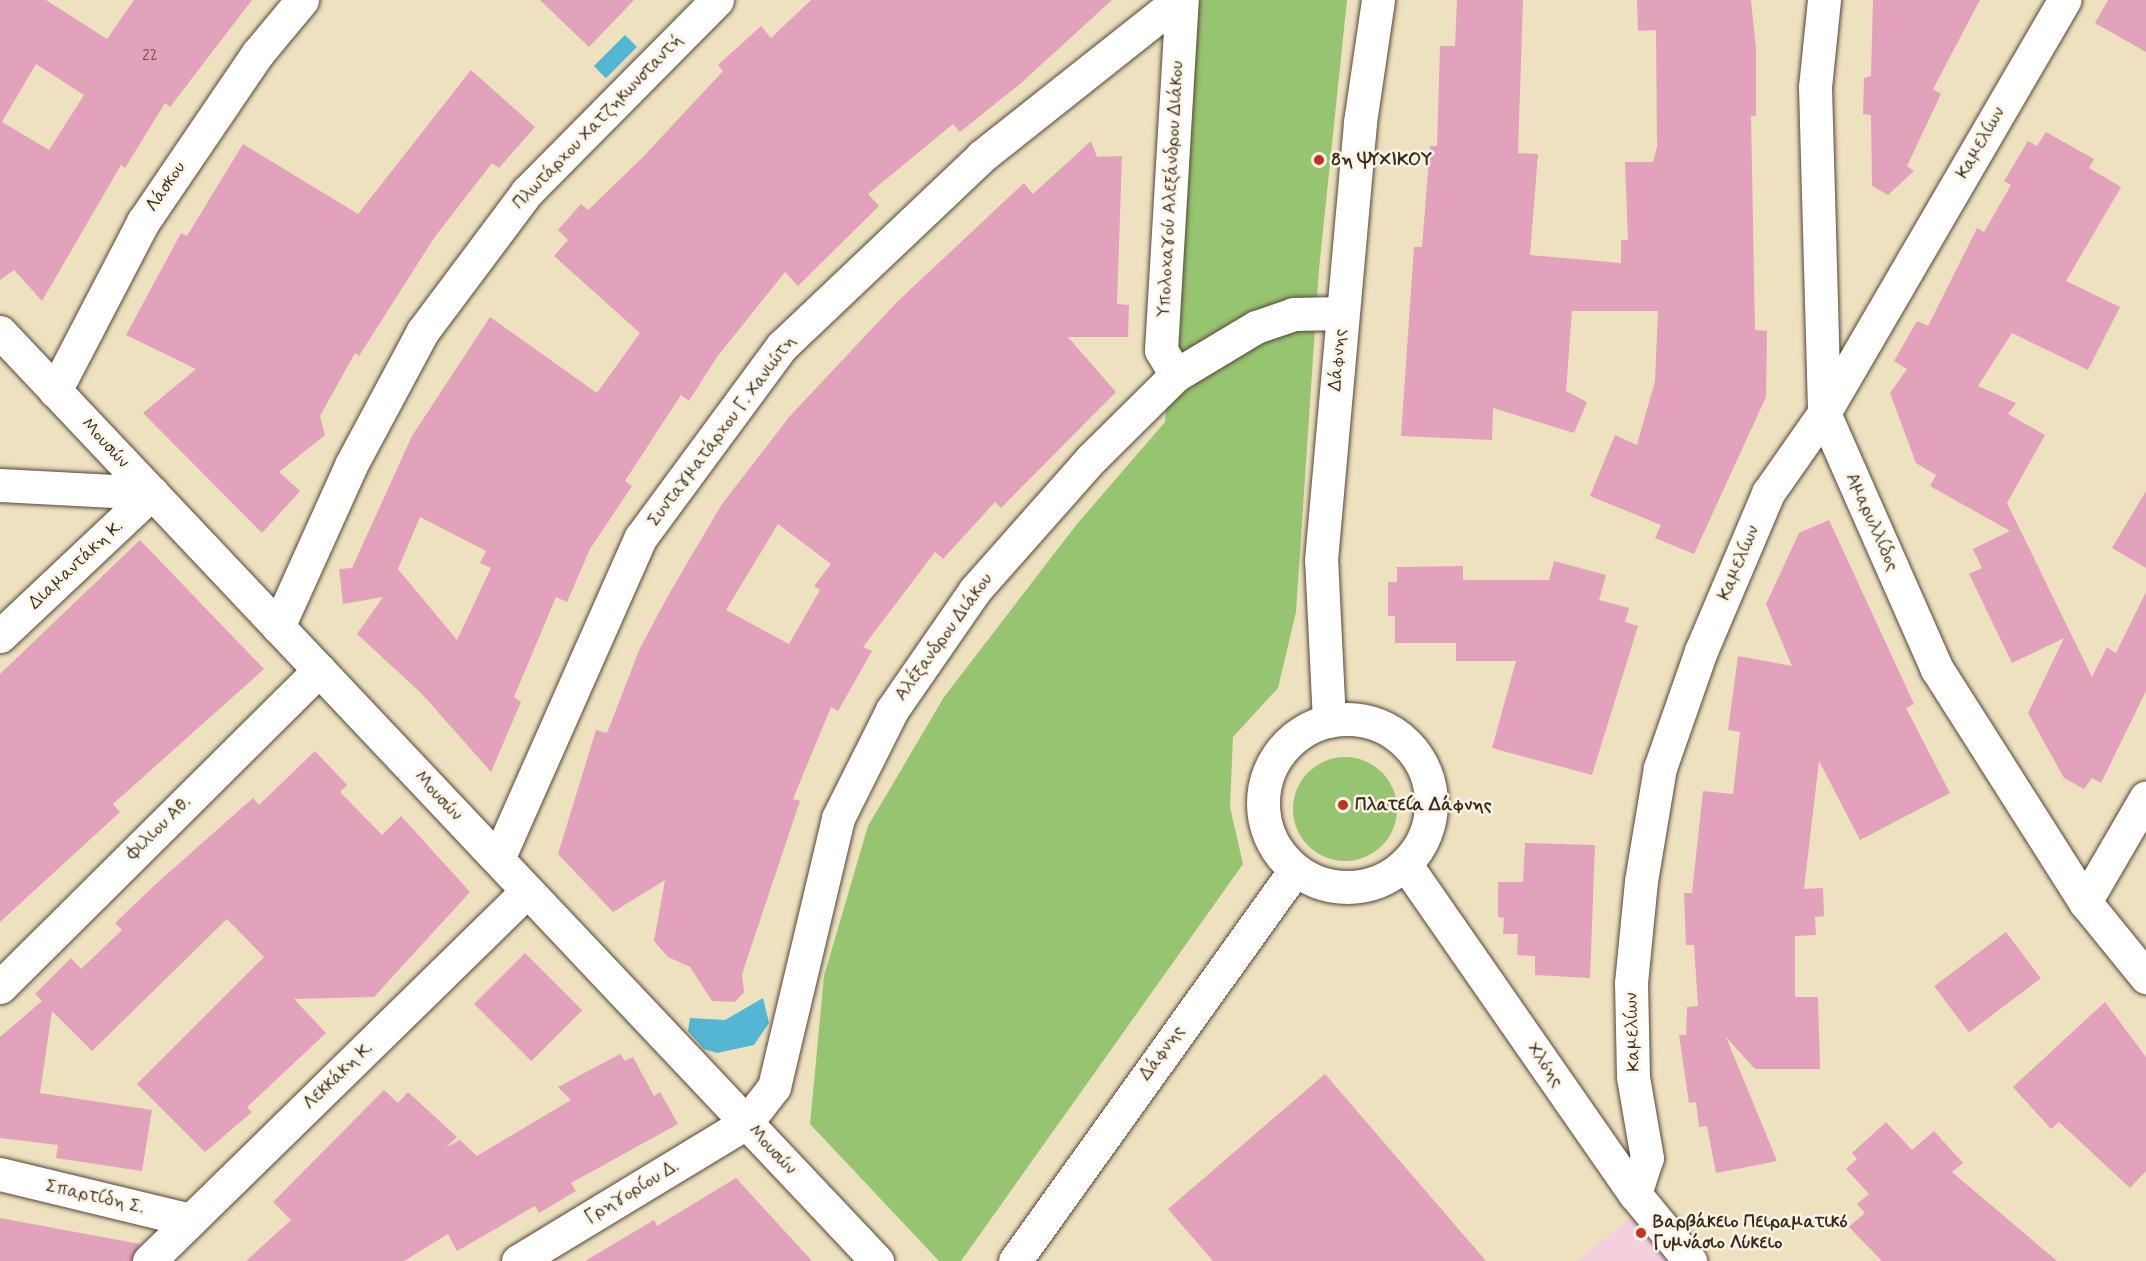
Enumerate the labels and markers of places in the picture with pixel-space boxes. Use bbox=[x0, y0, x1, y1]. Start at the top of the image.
place label: 8η ΨΥΧΙΚΟΥ bbox=[1331, 149, 1432, 171]
marker: 8η ΨΥΧΙΚΟΥ bbox=[1312, 153, 1326, 167]
place label: Πλατεία Δάφνης bbox=[1355, 794, 1492, 816]
marker: Πλατεία Δάφνης bbox=[1336, 798, 1350, 812]
place label: Βαρβάκειο Πειραματικό Γυμνάσιο Λύκειο bbox=[1653, 1212, 1847, 1254]
marker: Βαρβάκειο Πειραματικό Γυμνάσιο Λύκειο bbox=[1634, 1226, 1648, 1240]

